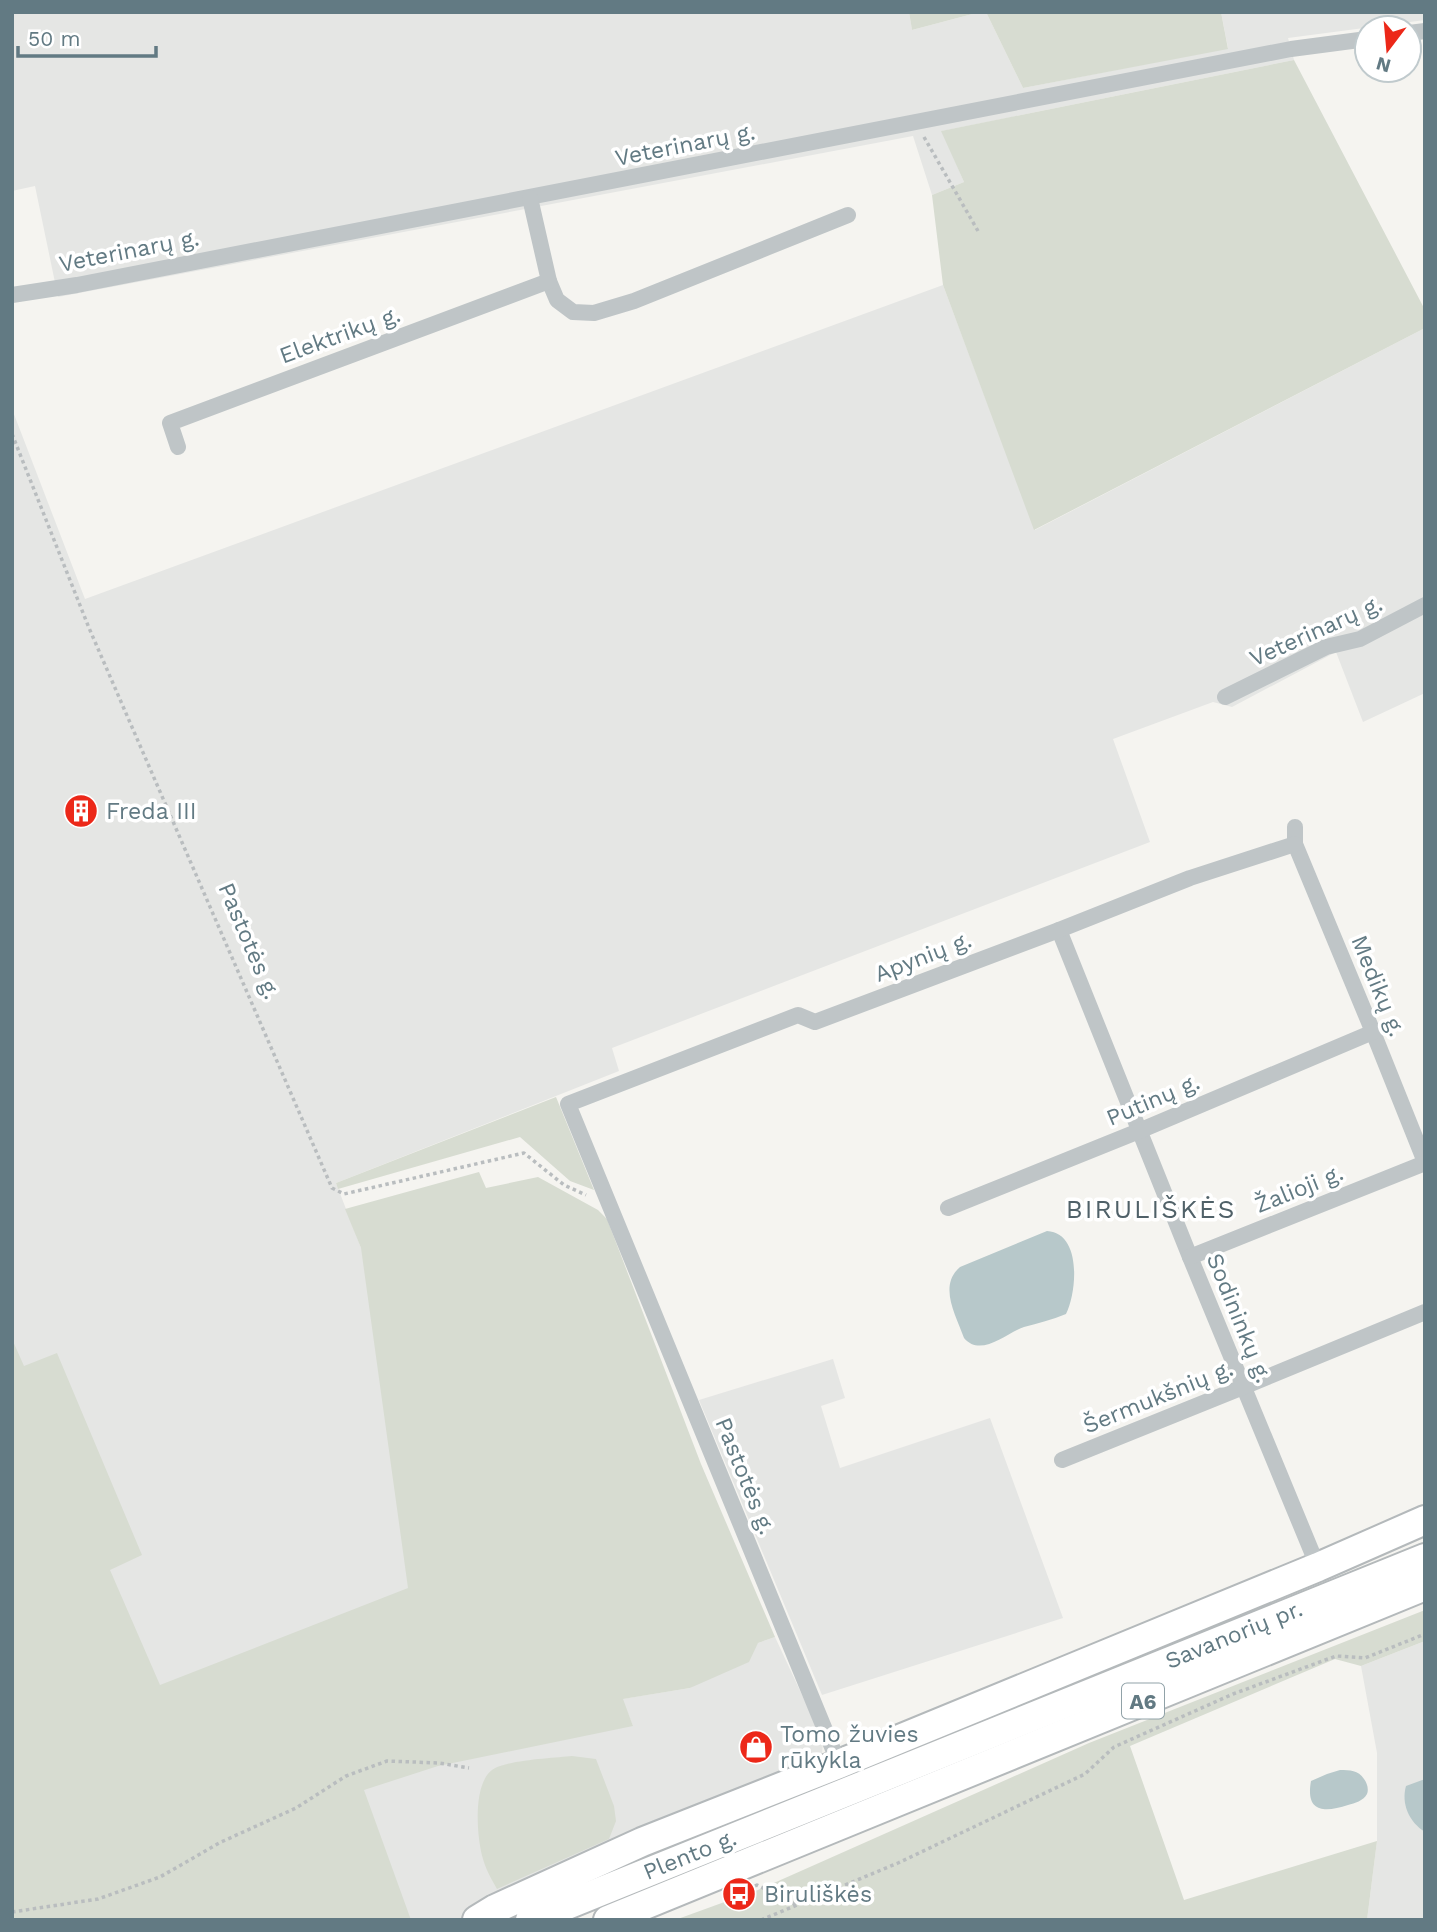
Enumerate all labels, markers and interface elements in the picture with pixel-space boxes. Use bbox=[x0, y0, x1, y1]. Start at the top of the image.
scale bar bbox=[18, 14, 156, 58]
north arrow bbox=[1353, 14, 1423, 84]
text: 50 m bbox=[28, 26, 80, 51]
text: N bbox=[1374, 52, 1393, 78]
street label: Veterinarų g. bbox=[613, 118, 757, 172]
street label: Veterinarų g. bbox=[57, 224, 201, 278]
street label: Elektrikų g. bbox=[276, 301, 404, 369]
street label: Veterinarų g. bbox=[1246, 590, 1386, 672]
building icon: Freda III bbox=[62, 792, 100, 830]
place label: Freda III bbox=[106, 798, 197, 825]
street label: Pastotės g. bbox=[212, 879, 286, 1003]
street label: Apynių g. bbox=[871, 926, 975, 988]
street label: Medikų g. bbox=[1345, 931, 1411, 1041]
street label: Putinų g. bbox=[1102, 1068, 1204, 1132]
street label: Žalioji g. bbox=[1251, 1159, 1347, 1219]
district label: BIRULIŠKĖS bbox=[1066, 1194, 1236, 1224]
street label: Sodininkų g. bbox=[1201, 1249, 1277, 1387]
street label: Šermukšnių g. bbox=[1079, 1354, 1237, 1439]
street label: Pastotės g. bbox=[709, 1414, 781, 1538]
street label: Savanorių pr. bbox=[1161, 1595, 1307, 1675]
road number: A6 bbox=[1122, 1684, 1164, 1718]
place label: Tomo žuvies rūkykla bbox=[780, 1721, 919, 1774]
shop icon: Tomo žuvies rūkykla bbox=[737, 1728, 775, 1766]
street label: Plento g. bbox=[639, 1824, 741, 1886]
bus stop icon: Biruliškės bbox=[720, 1875, 758, 1913]
place label: Biruliškės bbox=[764, 1881, 872, 1908]

